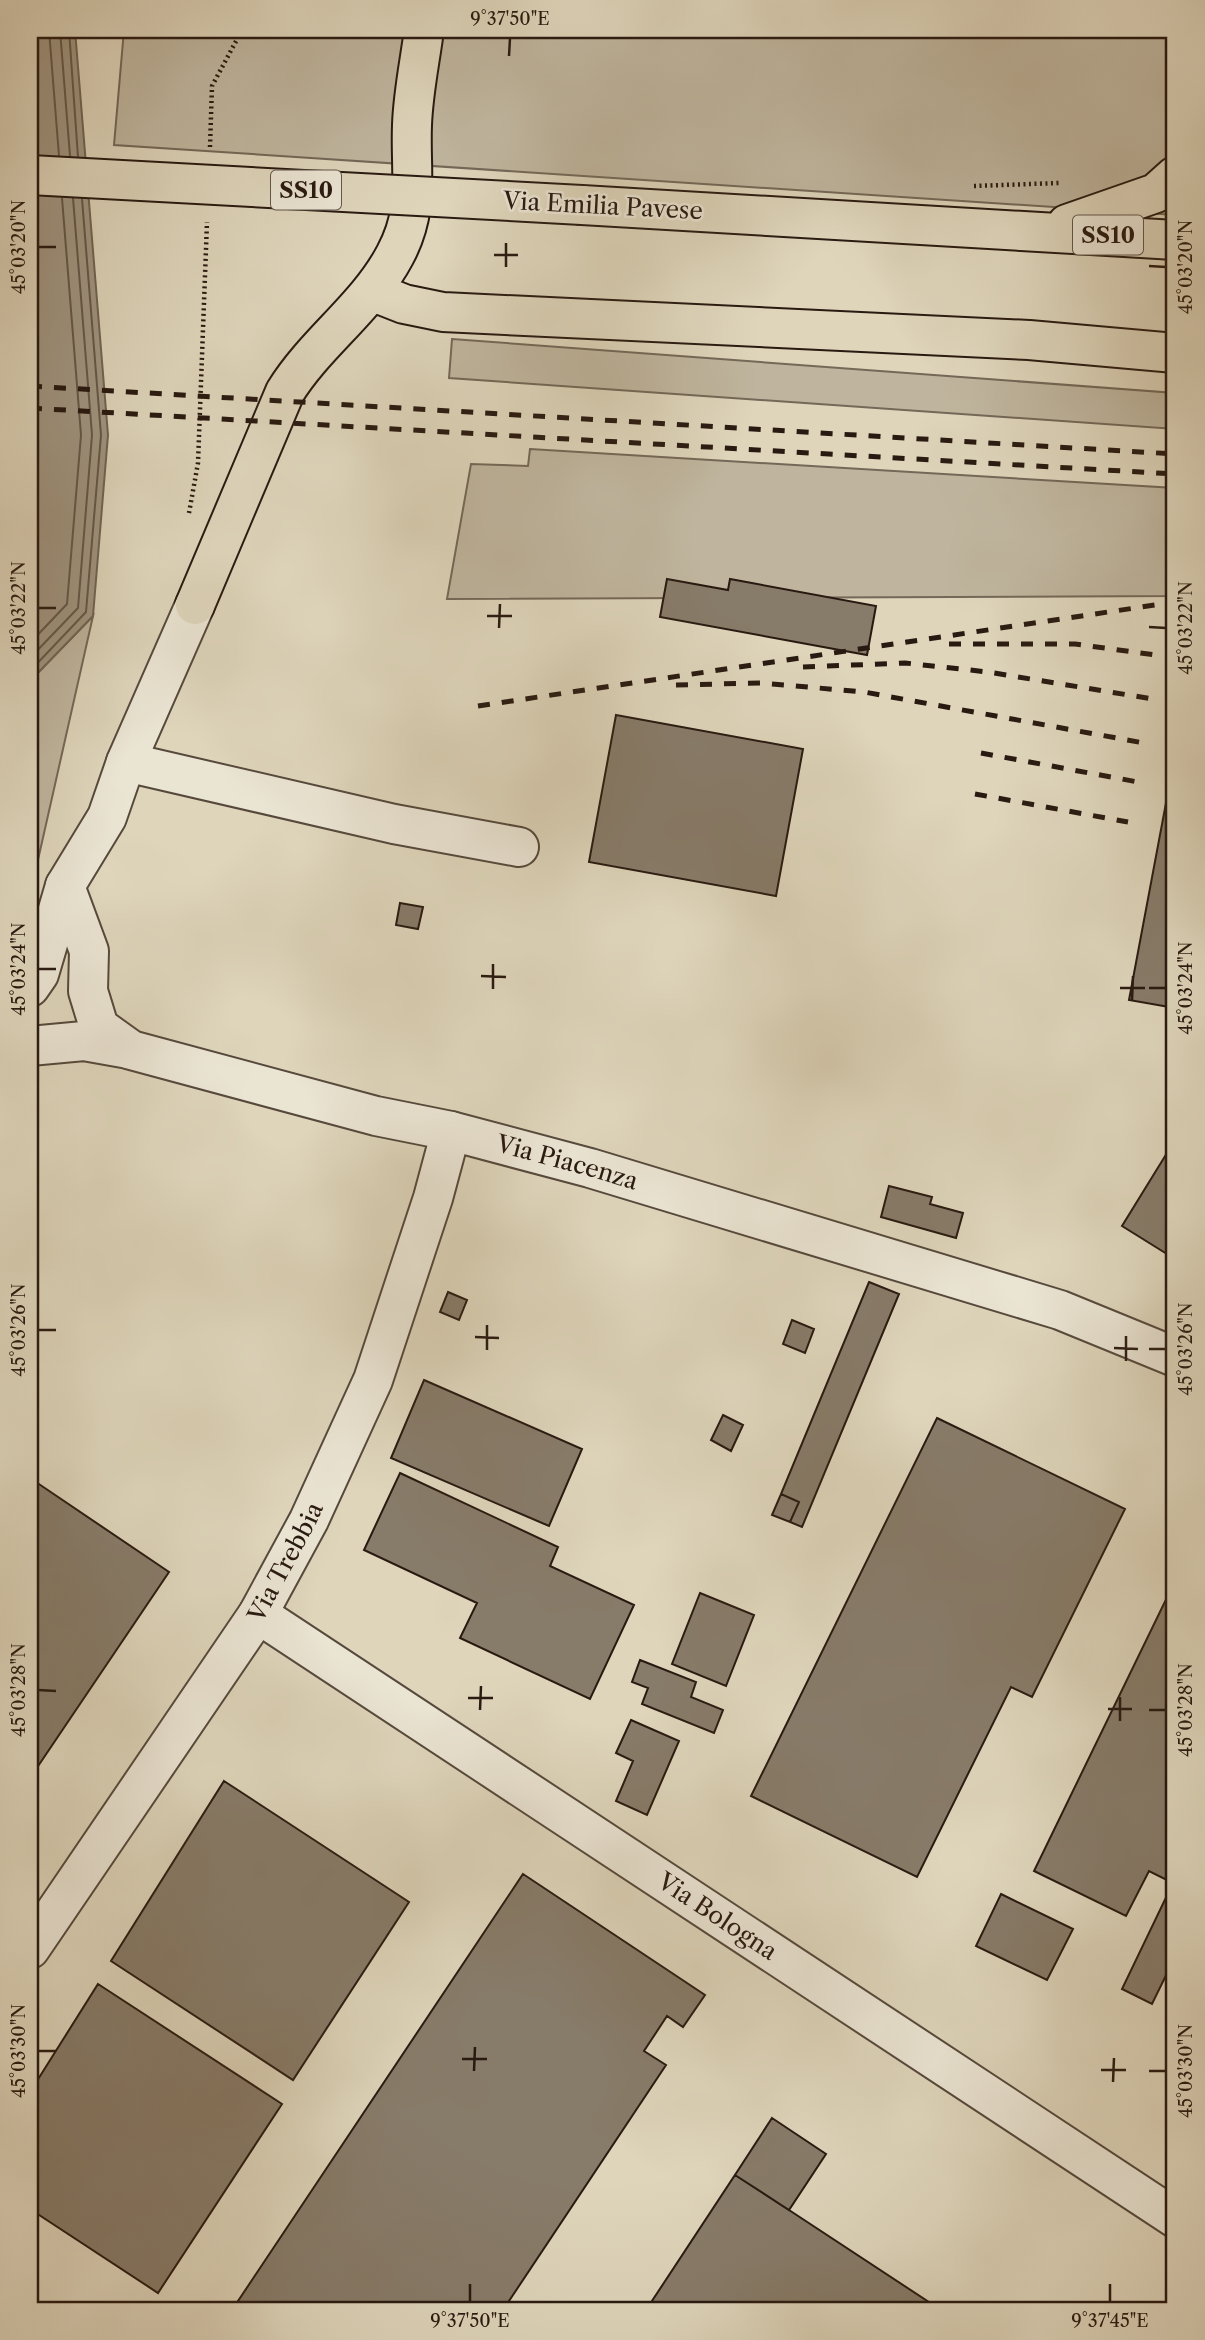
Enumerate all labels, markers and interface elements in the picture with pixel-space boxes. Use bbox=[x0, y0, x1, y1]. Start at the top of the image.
text: 9°37'50"E bbox=[470, 8, 550, 30]
road number: SS10 bbox=[271, 170, 341, 210]
street label: Via Emilia Pavese bbox=[501, 186, 704, 225]
text: 45°03'20"N bbox=[8, 200, 30, 294]
road number: SS10 bbox=[1073, 216, 1143, 254]
text: 45°03'20"N bbox=[1175, 220, 1197, 314]
text: 45°03'22"N bbox=[8, 561, 30, 655]
text: 45°03'22"N bbox=[1175, 581, 1197, 675]
text: 45°03'24"N bbox=[8, 922, 30, 1016]
text: 45°03'24"N bbox=[1175, 941, 1197, 1035]
street label: Via Piacenza bbox=[493, 1129, 642, 1196]
text: 45°03'26"N bbox=[8, 1283, 30, 1377]
text: 45°03'26"N bbox=[1175, 1302, 1197, 1396]
street label: Via Trebbia bbox=[241, 1497, 329, 1628]
text: 45°03'28"N bbox=[8, 1643, 30, 1737]
text: 45°03'28"N bbox=[1175, 1663, 1197, 1757]
street label: Via Bologna bbox=[652, 1866, 783, 1966]
text: 45°03'30"N bbox=[8, 2004, 30, 2098]
text: 45°03'30"N bbox=[1175, 2024, 1197, 2118]
text: 9°37'50"E bbox=[430, 2310, 510, 2332]
text: 9°37'45"E bbox=[1071, 2310, 1149, 2332]

